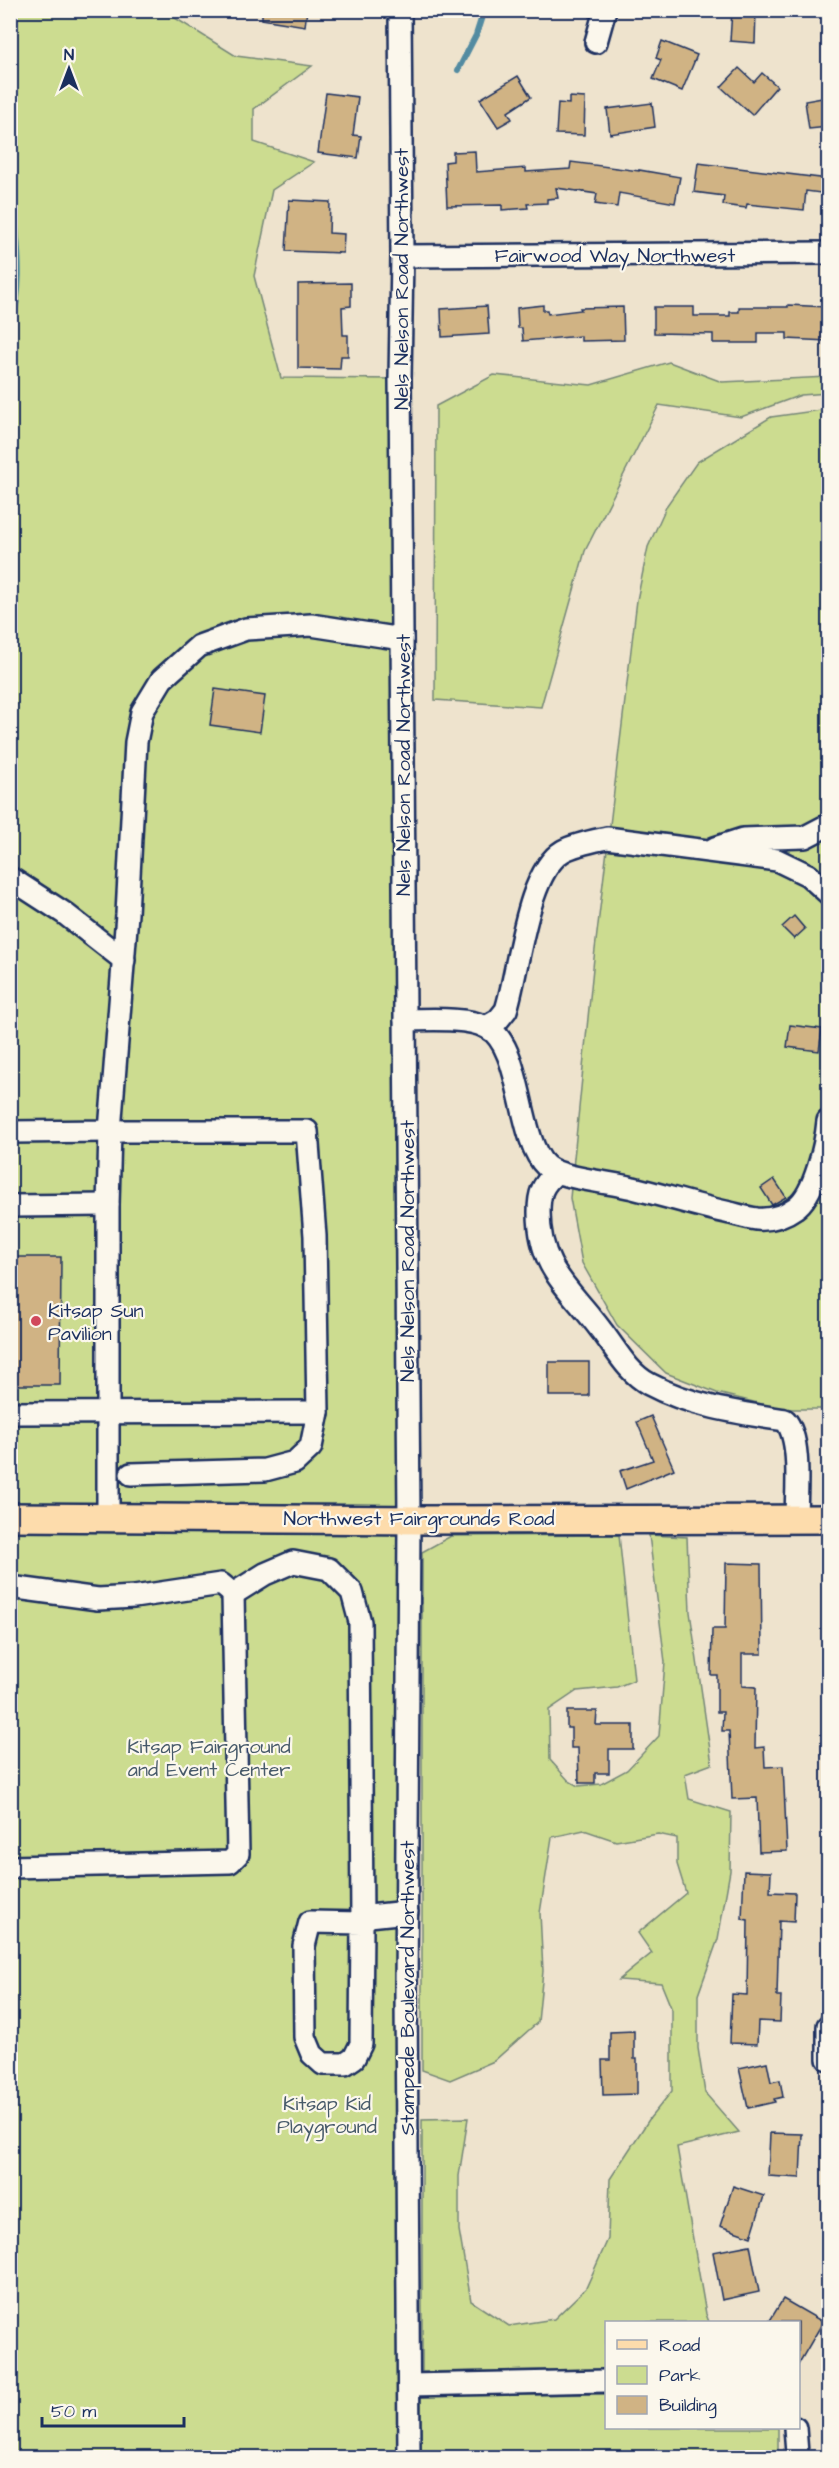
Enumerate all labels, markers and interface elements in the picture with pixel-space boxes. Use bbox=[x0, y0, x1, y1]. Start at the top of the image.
north arrow bbox=[39, 39, 99, 99]
text: N bbox=[64, 44, 74, 66]
street label: Nels Nelson Road Northwest bbox=[388, 148, 416, 410]
street label: Fairwood Way Northwest bbox=[495, 242, 735, 271]
street label: Nels Nelson Road Northwest bbox=[390, 634, 418, 896]
street label: Nels Nelson Road Northwest bbox=[394, 1120, 422, 1382]
place label: Kitsap Sun Pavilion bbox=[48, 1297, 144, 1348]
marker: Kitsap Sun Pavilion bbox=[29, 1314, 43, 1328]
street label: Northwest Fairgrounds Road bbox=[283, 1505, 555, 1534]
park label: Kitsap Fairground and Event Center bbox=[127, 1733, 291, 1784]
street label: Stampede Boulevard Northwest bbox=[394, 1840, 422, 2136]
park label: Kitsap Kid Playground bbox=[277, 2090, 377, 2142]
legend bbox=[605, 2321, 800, 2429]
text: Road bbox=[659, 2333, 700, 2358]
text: Park bbox=[659, 2363, 701, 2388]
scale bar bbox=[42, 2390, 184, 2428]
text: Building bbox=[659, 2393, 717, 2419]
text: 50 m bbox=[51, 2399, 96, 2424]

